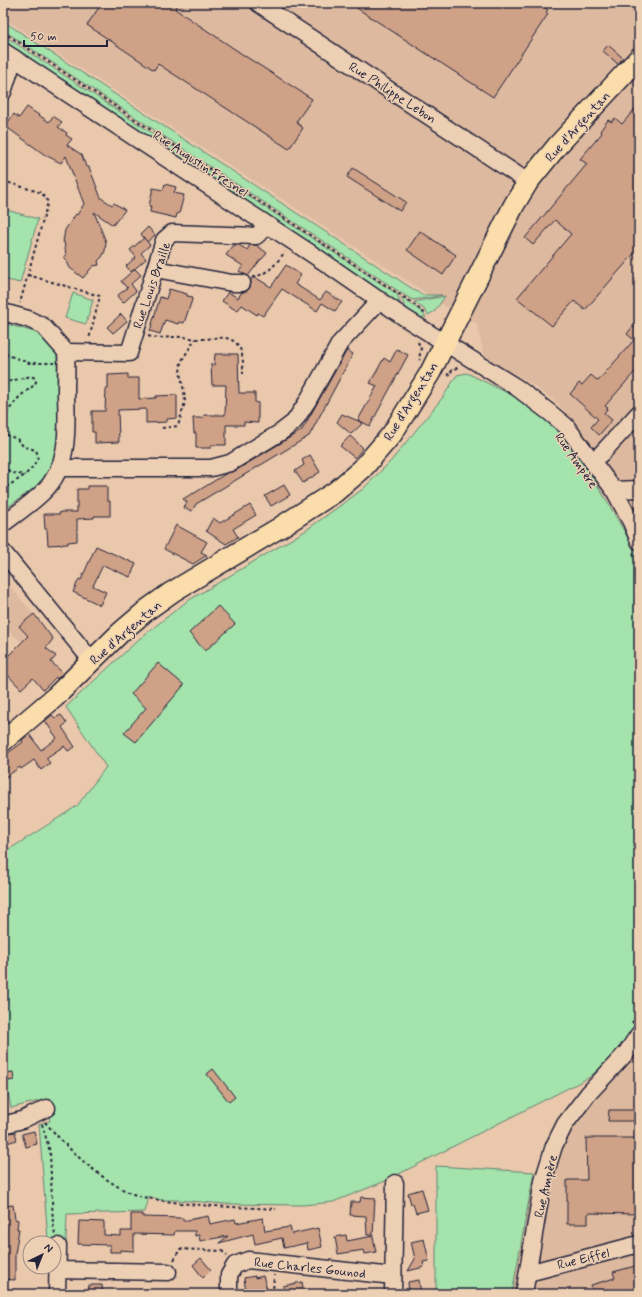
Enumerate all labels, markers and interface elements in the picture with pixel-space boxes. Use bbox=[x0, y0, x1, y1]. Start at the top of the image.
scale bar bbox=[24, 22, 107, 48]
text: 50 m bbox=[30, 29, 57, 45]
street label: Rue Philippe Lebon bbox=[345, 59, 439, 128]
street label: Rue d'Argentan bbox=[542, 88, 616, 167]
street label: Rue Augustin Fresnel bbox=[149, 127, 251, 202]
street label: Rue Louis Braille bbox=[130, 240, 175, 331]
street label: Rue d'Argentan bbox=[380, 359, 444, 445]
street label: Rue Ampère bbox=[550, 430, 601, 492]
street label: Rue d'Argentan bbox=[87, 597, 167, 671]
street label: Rue Ampère bbox=[531, 1153, 562, 1220]
north arrow bbox=[22, 1235, 62, 1275]
text: N bbox=[41, 1241, 56, 1256]
street label: Rue Eiffel bbox=[556, 1245, 612, 1274]
street label: Rue Charles Gounod bbox=[253, 1254, 366, 1283]

